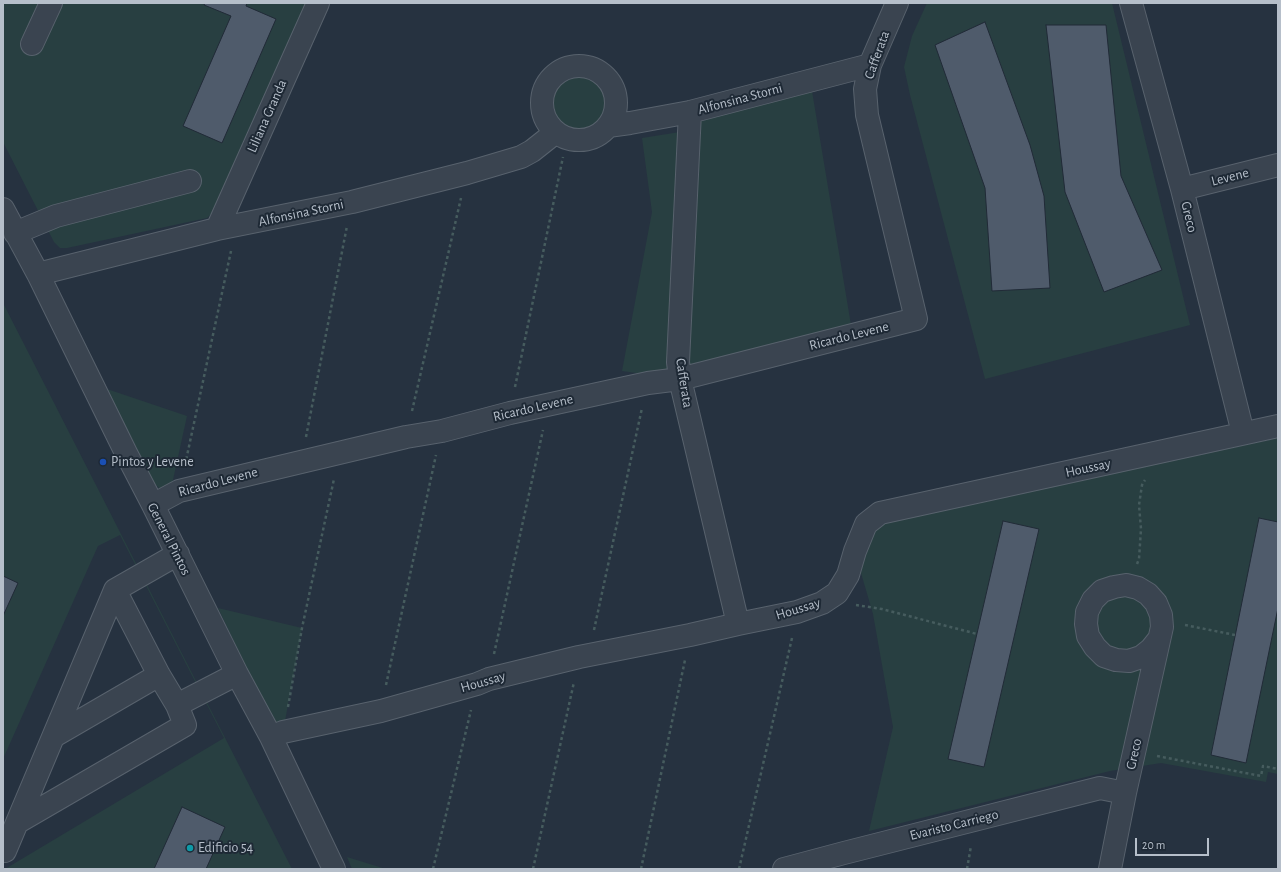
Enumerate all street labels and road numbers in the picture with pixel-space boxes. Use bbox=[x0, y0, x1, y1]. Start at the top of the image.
street label: Cafferata bbox=[861, 29, 893, 81]
street label: Liliana Granda bbox=[243, 77, 291, 155]
street label: Alfonsina Storni bbox=[696, 80, 784, 118]
street label: Levene bbox=[1210, 164, 1250, 190]
street label: Alfonsina Storni bbox=[257, 196, 345, 230]
street label: Greco bbox=[1177, 200, 1201, 234]
street label: Ricardo Levene bbox=[807, 318, 891, 354]
street label: Cafferata bbox=[672, 357, 696, 409]
street label: Ricardo Levene bbox=[491, 391, 575, 425]
street label: Houssay bbox=[1064, 455, 1112, 481]
street label: Ricardo Levene bbox=[176, 463, 260, 501]
street label: General Pintos bbox=[144, 500, 194, 578]
street label: Houssay bbox=[774, 594, 822, 624]
street label: Houssay bbox=[459, 668, 507, 696]
street label: Greco bbox=[1123, 737, 1145, 771]
street label: Evaristo Carriego bbox=[908, 806, 1000, 844]

